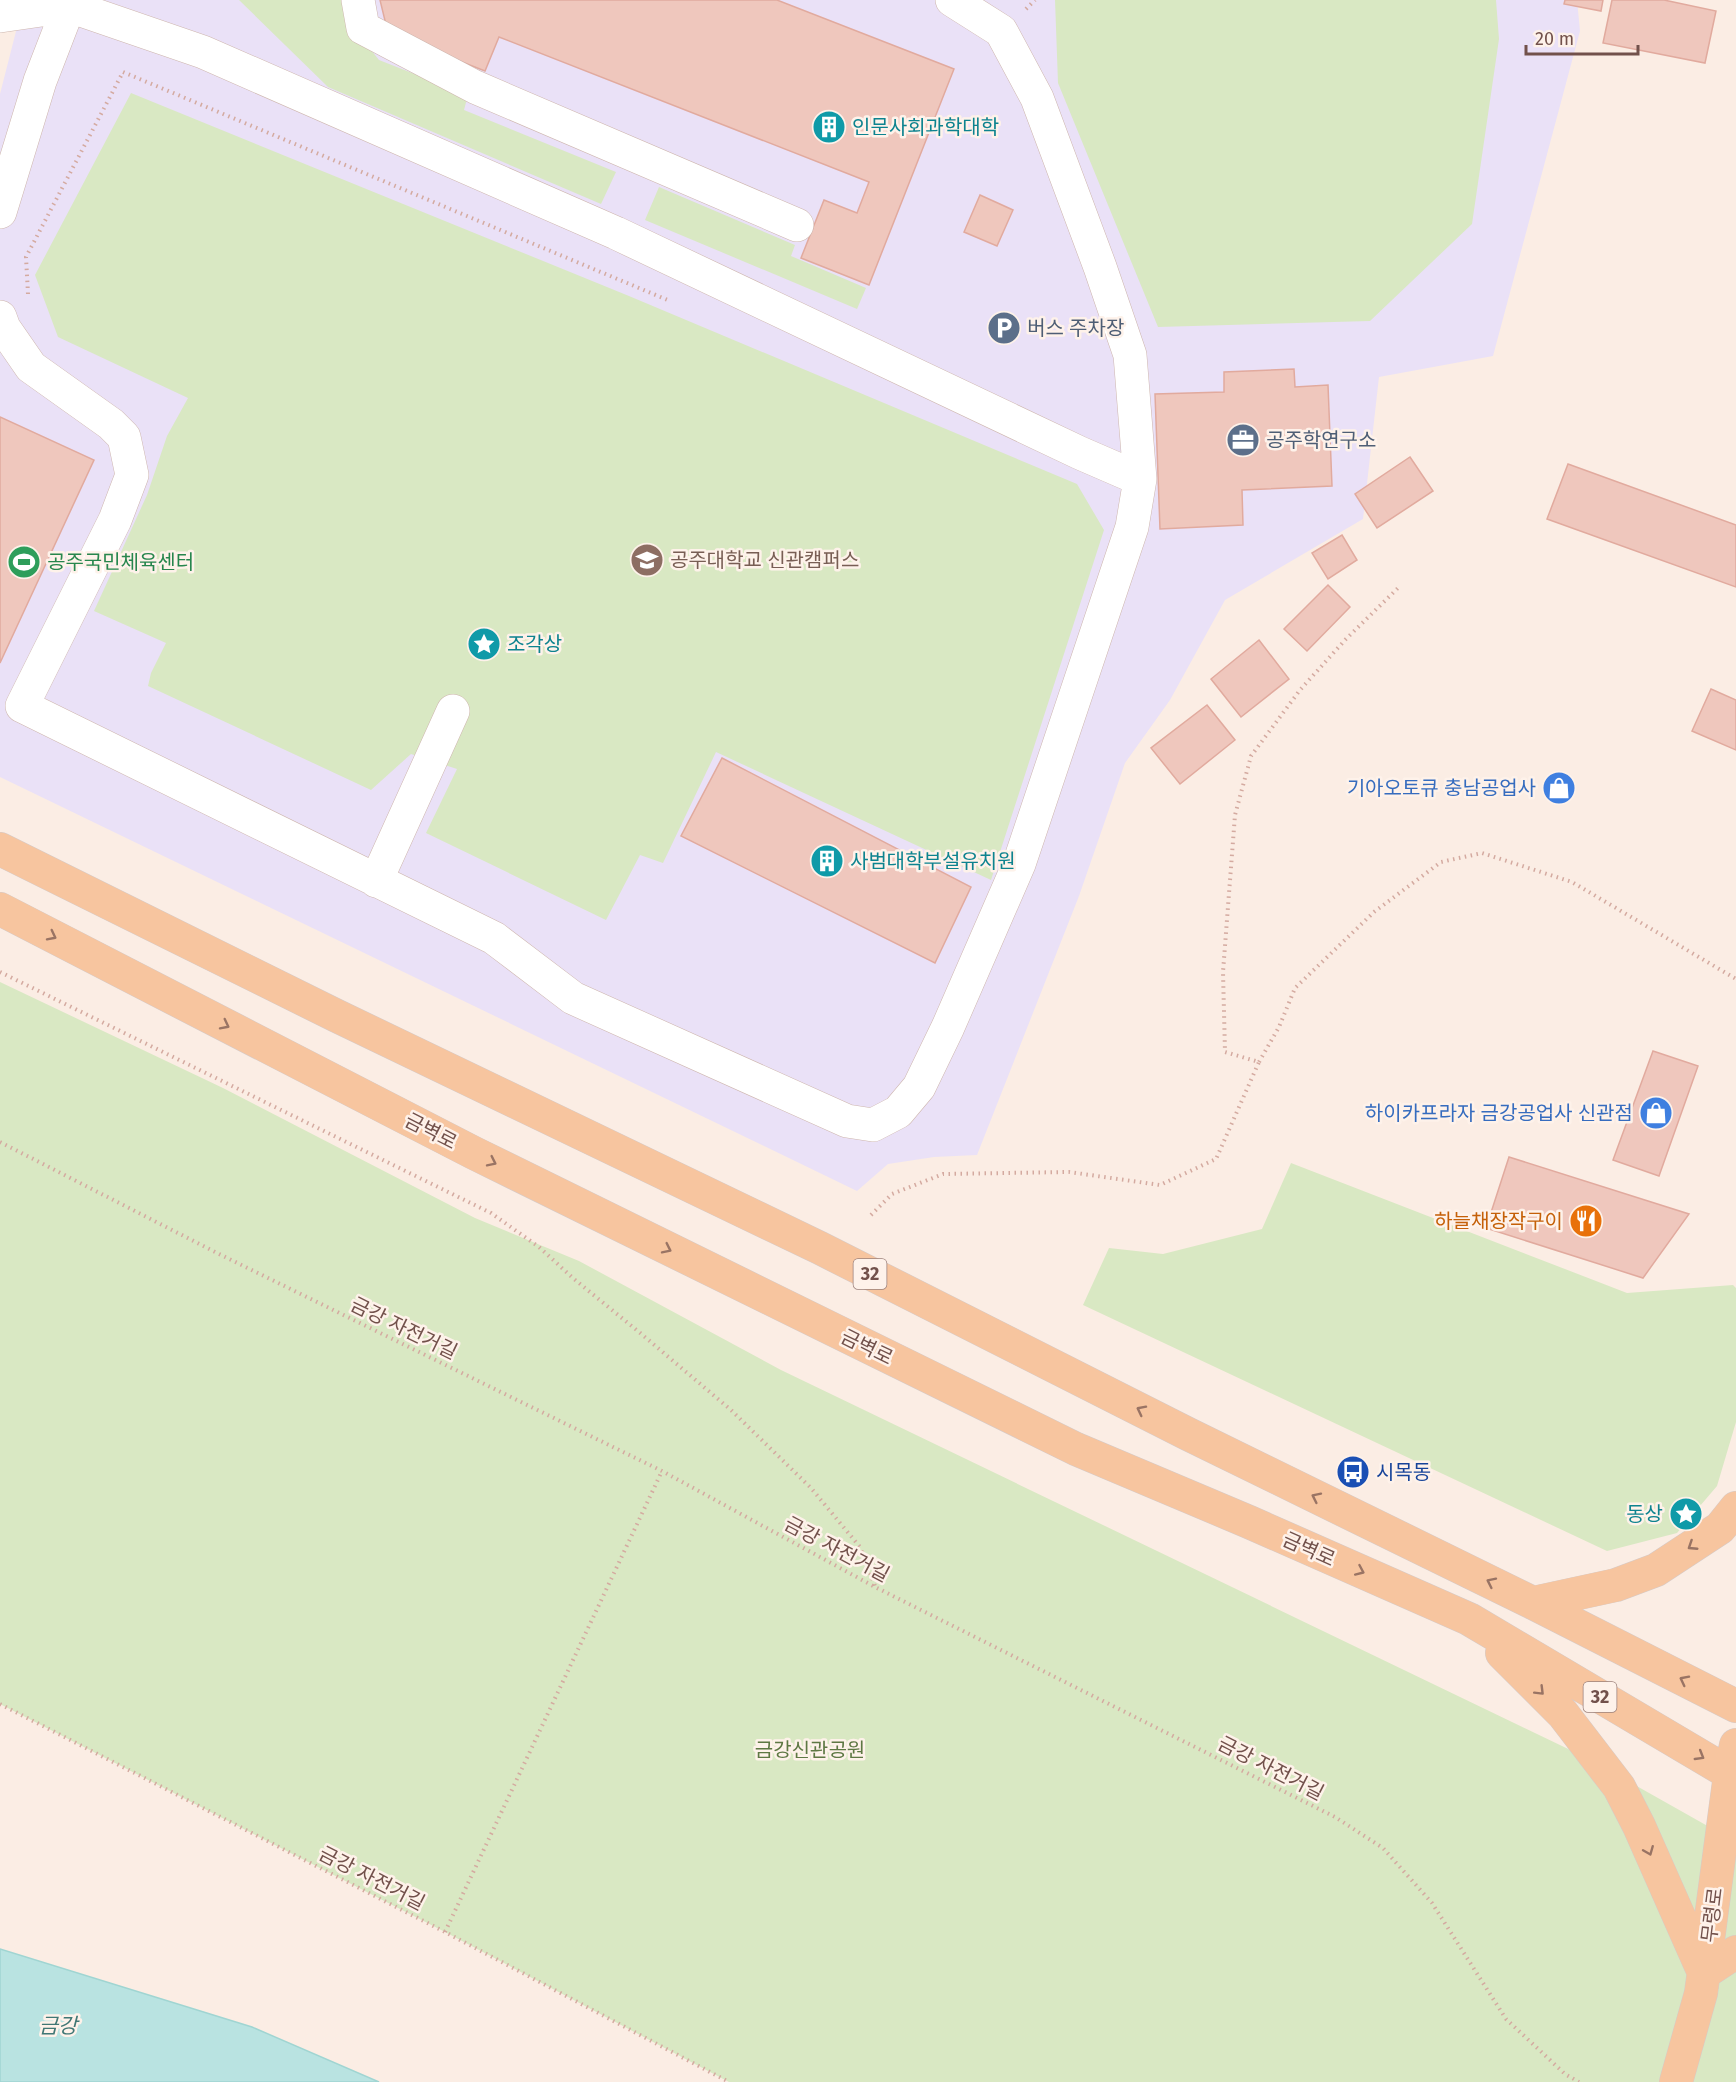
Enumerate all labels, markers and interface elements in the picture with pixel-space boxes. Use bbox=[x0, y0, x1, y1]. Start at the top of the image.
scale bar bbox=[1526, 18, 1638, 56]
text: 20 m bbox=[1535, 28, 1574, 50]
building icon: 인문사회과학대학 bbox=[811, 109, 847, 145]
place label: 인문사회과학대학 bbox=[852, 115, 999, 139]
parking icon: 버스 주차장 bbox=[986, 310, 1022, 346]
place label: 버스 주차장 bbox=[1027, 316, 1124, 340]
office icon: 공주학연구소 bbox=[1225, 422, 1261, 458]
place label: 공주학연구소 bbox=[1266, 428, 1376, 452]
school or university icon: 공주대학교 신관캠퍼스 bbox=[629, 542, 665, 578]
sports icon: 공주국민체육센터 bbox=[6, 544, 42, 580]
place label: 공주대학교 신관캠퍼스 bbox=[670, 548, 859, 572]
place label: 공주국민체육센터 bbox=[47, 550, 194, 574]
place icon: 조각상 bbox=[466, 626, 502, 662]
place label: 조각상 bbox=[507, 632, 562, 656]
shop icon: 기아오토큐 충남공업사 bbox=[1541, 770, 1577, 806]
place label: 기아오토큐 충남공업사 bbox=[1347, 776, 1536, 800]
building icon: 사범대학부설유치원 bbox=[809, 843, 845, 879]
place label: 사범대학부설유치원 bbox=[850, 849, 1016, 873]
one-way arrow bbox=[46, 929, 56, 940]
one-way arrow bbox=[219, 1018, 230, 1029]
shop icon: 하이카프라자 금강공업사 신관점 bbox=[1638, 1095, 1674, 1131]
place label: 하이카프라자 금강공업사 신관점 bbox=[1365, 1101, 1633, 1125]
street label: 금벽로 bbox=[401, 1108, 461, 1154]
one-way arrow bbox=[486, 1155, 497, 1166]
restaurant icon: 하늘채장작구이 bbox=[1568, 1203, 1604, 1239]
place label: 하늘채장작구이 bbox=[1434, 1209, 1563, 1233]
one-way arrow bbox=[661, 1241, 672, 1253]
road number: 32 bbox=[854, 1259, 886, 1289]
street label: 금강 자전거길 bbox=[347, 1292, 461, 1364]
street label: 금벽로 bbox=[837, 1324, 897, 1370]
one-way arrow bbox=[1136, 1406, 1147, 1418]
bus stop icon: 시목동 bbox=[1335, 1454, 1371, 1490]
place label: 시목동 bbox=[1376, 1460, 1431, 1484]
one-way arrow bbox=[1311, 1492, 1322, 1504]
place icon: 동상 bbox=[1668, 1496, 1704, 1532]
place label: 동상 bbox=[1626, 1502, 1663, 1526]
street label: 금강 자전거길 bbox=[780, 1511, 894, 1587]
street label: 금벽로 bbox=[1279, 1527, 1339, 1571]
one-way arrow bbox=[1688, 1539, 1699, 1550]
one-way arrow bbox=[1353, 1564, 1364, 1576]
one-way arrow bbox=[1486, 1578, 1497, 1590]
one-way arrow bbox=[1679, 1675, 1690, 1687]
road number: 32 bbox=[1584, 1682, 1616, 1712]
one-way arrow bbox=[1533, 1684, 1544, 1694]
street label: 금강 자전거길 bbox=[1214, 1731, 1328, 1805]
park label: 금강신관공원 bbox=[755, 1738, 865, 1762]
one-way arrow bbox=[1694, 1749, 1704, 1760]
street label: 금강 자전거길 bbox=[315, 1841, 429, 1915]
one-way arrow bbox=[1642, 1844, 1654, 1855]
street label: 무령로 bbox=[1697, 1886, 1727, 1944]
water label: 금강 bbox=[39, 2013, 80, 2039]

